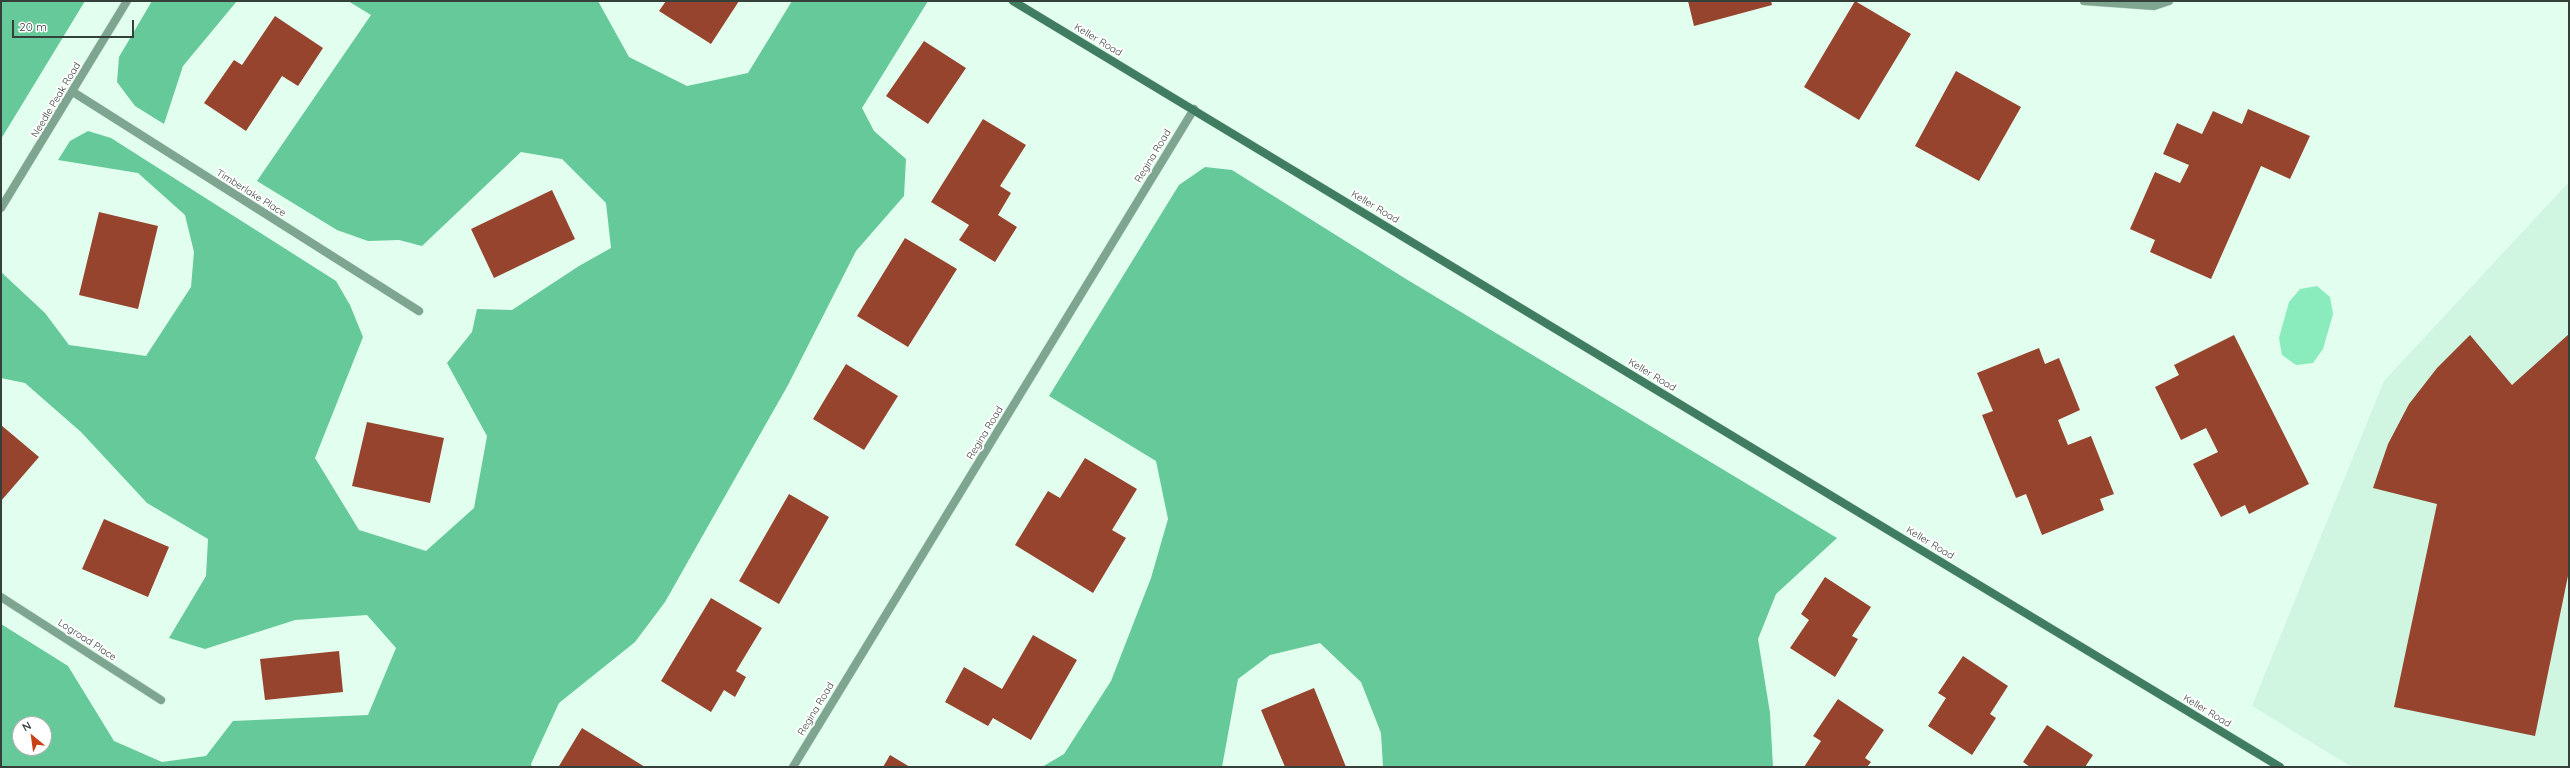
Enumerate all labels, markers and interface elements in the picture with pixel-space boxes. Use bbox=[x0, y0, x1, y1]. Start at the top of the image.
scale bar bbox=[14, 12, 136, 38]
text: 20 m bbox=[19, 19, 47, 34]
street label: Keller Road bbox=[1072, 21, 1124, 59]
street label: Needle Peak Road bbox=[29, 60, 83, 140]
street label: Regina Road bbox=[1132, 127, 1174, 185]
street label: Timberlake Place bbox=[214, 167, 288, 219]
street label: Keller Road bbox=[1349, 188, 1401, 226]
street label: Keller Road bbox=[1626, 356, 1678, 394]
street label: Regina Road bbox=[964, 404, 1006, 462]
street label: Keller Road bbox=[1904, 524, 1956, 562]
street label: Logroad Place bbox=[56, 617, 118, 663]
street label: Regina Road bbox=[795, 680, 837, 738]
street label: Keller Road bbox=[2181, 692, 2233, 730]
north arrow bbox=[12, 716, 52, 756]
text: N bbox=[20, 718, 34, 734]

